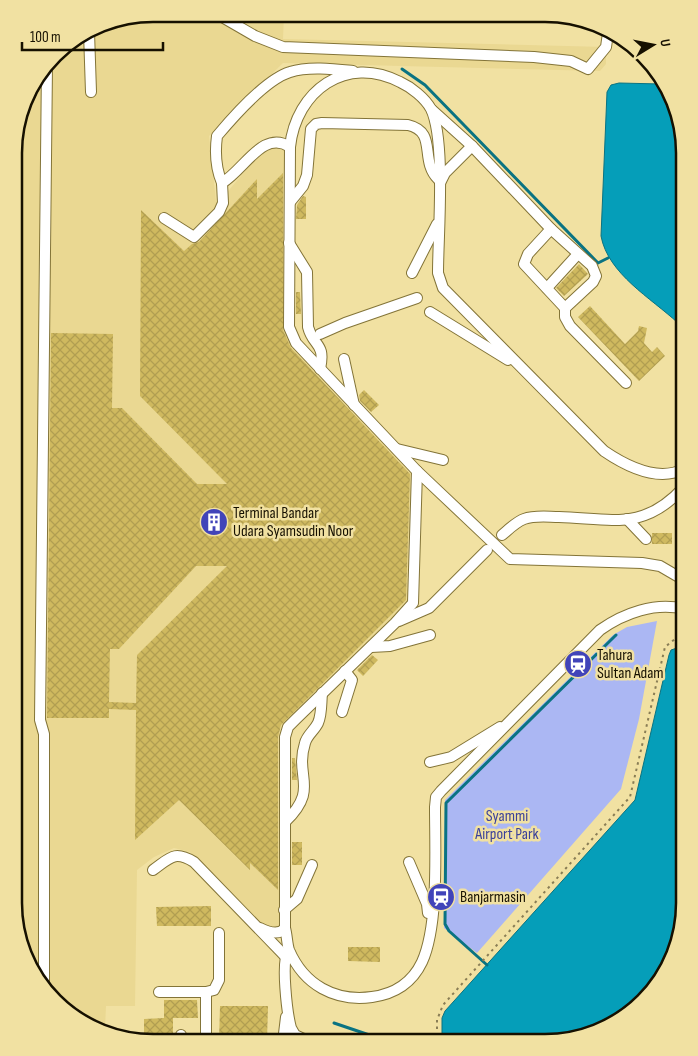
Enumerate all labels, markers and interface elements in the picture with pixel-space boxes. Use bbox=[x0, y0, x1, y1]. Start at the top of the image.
scale bar bbox=[22, 20, 164, 52]
north arrow bbox=[628, 20, 678, 70]
text: 100 m bbox=[30, 28, 61, 47]
text: U bbox=[656, 38, 674, 48]
place label: Terminal Bandar Udara Syamsudin Noor bbox=[233, 504, 354, 541]
building icon: Terminal Bandar Udara Syamsudin Noor bbox=[199, 507, 229, 537]
place label: Tahura Sultan Adam bbox=[597, 646, 664, 683]
station icon: Tahura Sultan Adam bbox=[563, 649, 593, 679]
park label: Syammi Airport Park bbox=[474, 807, 539, 844]
station icon: Banjarmasin bbox=[426, 882, 456, 912]
place label: Banjarmasin bbox=[460, 888, 526, 907]

